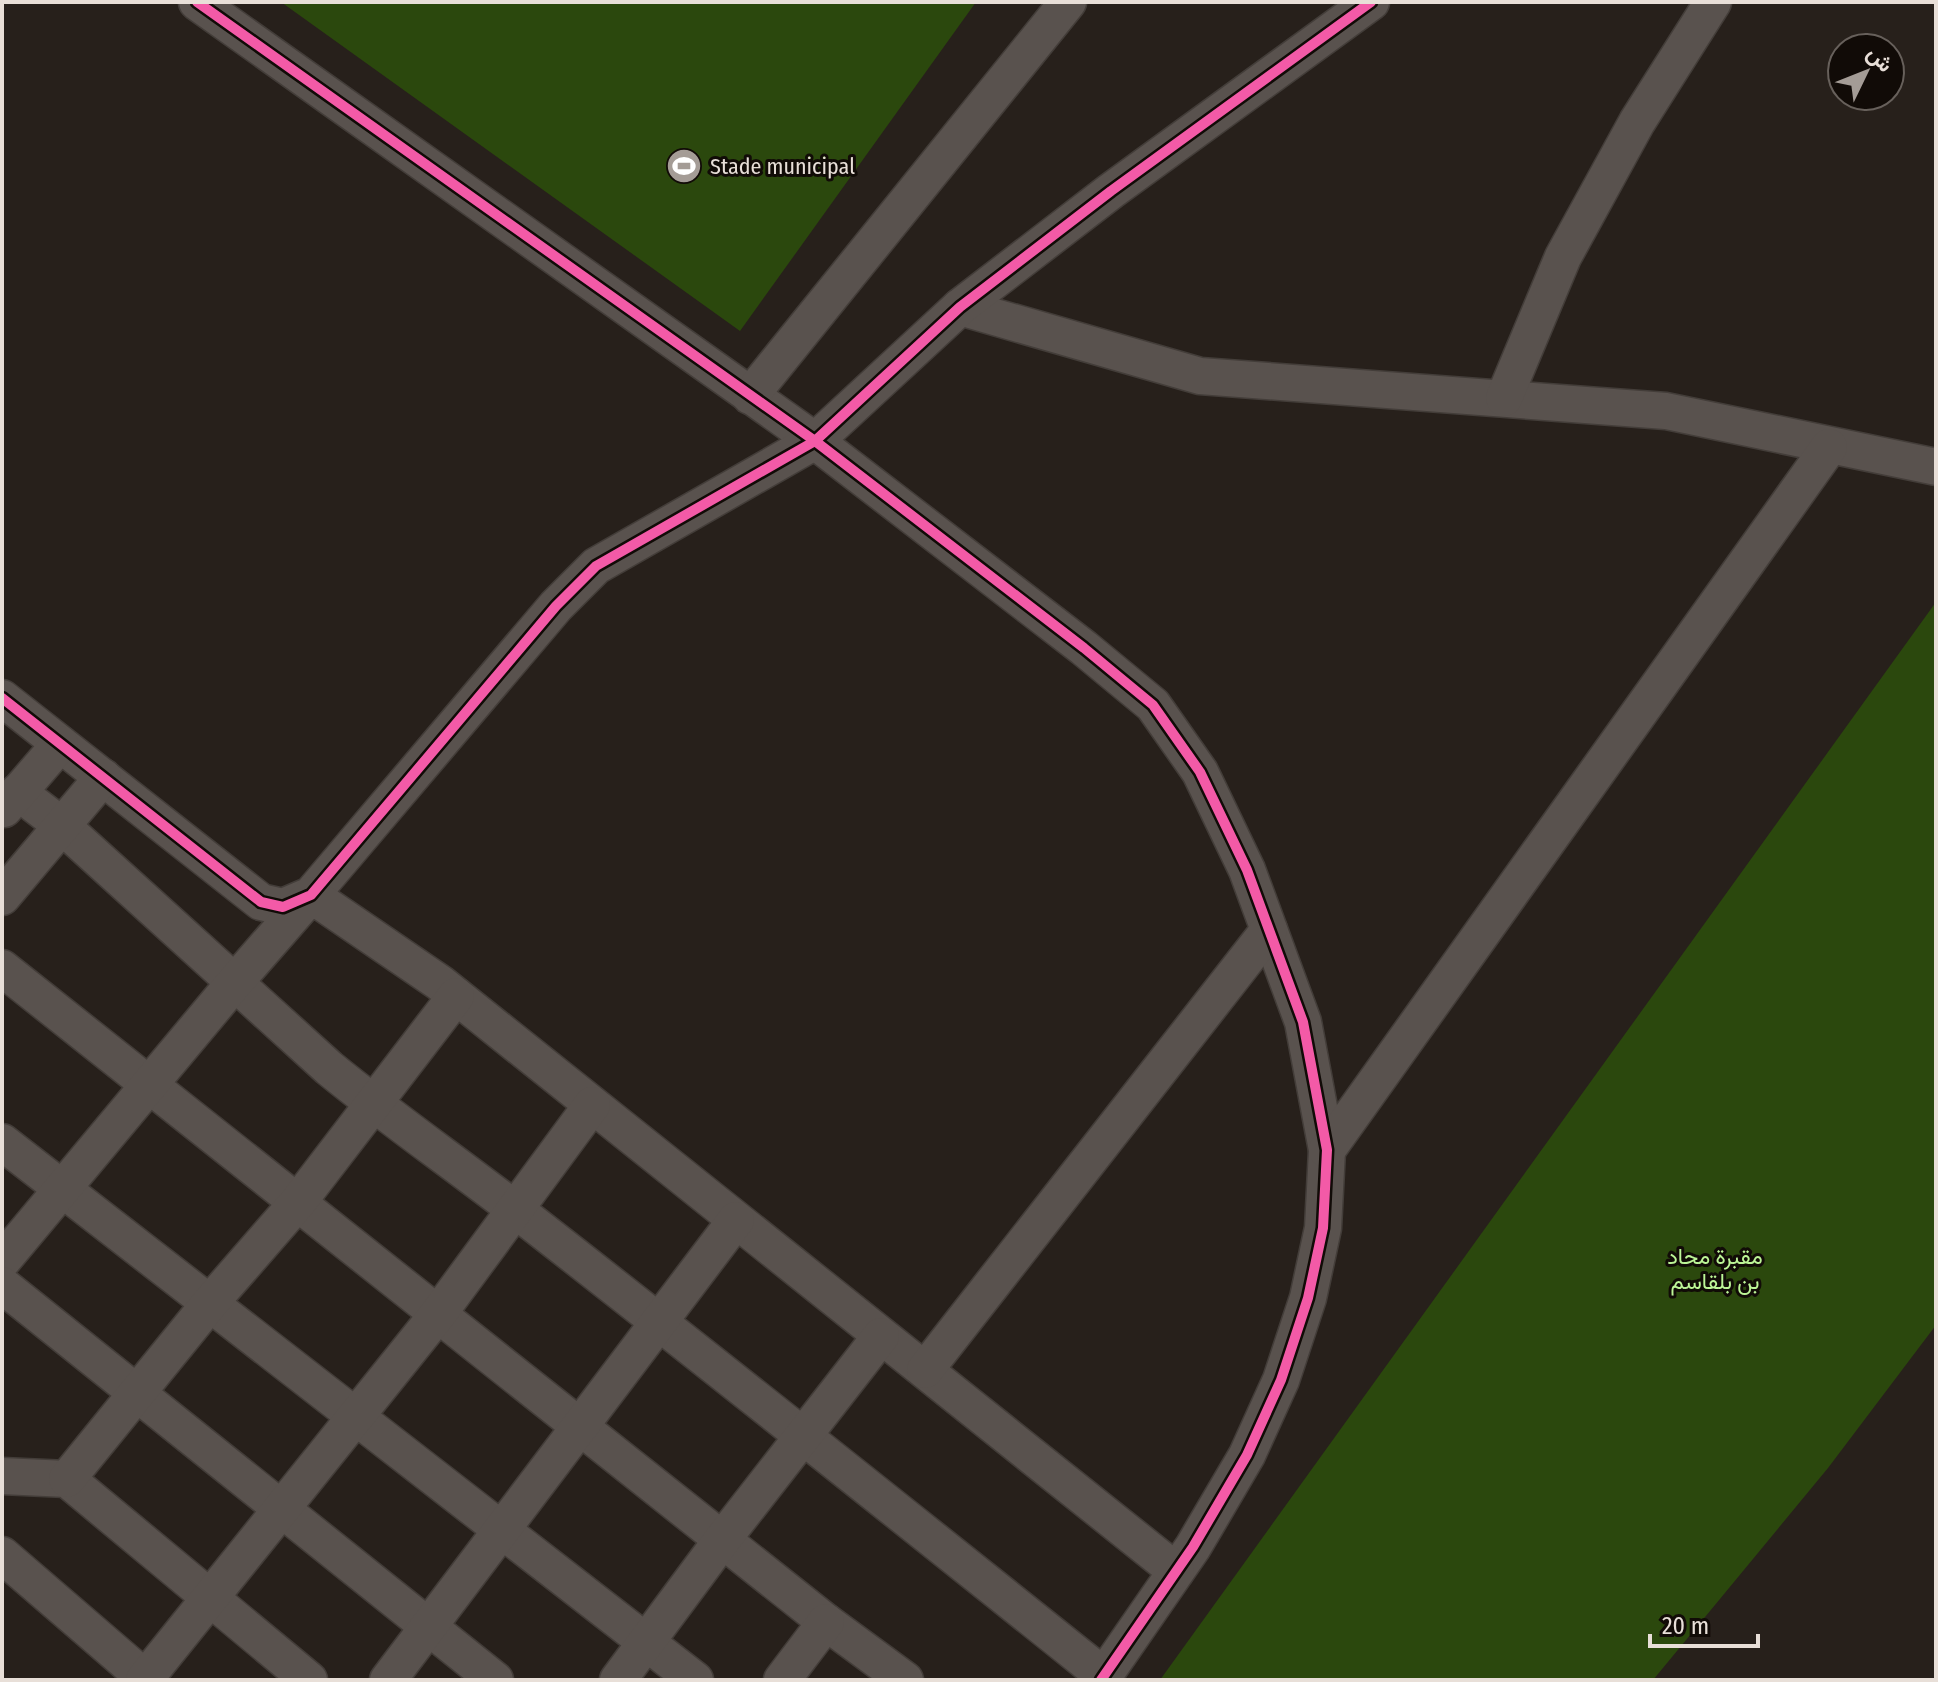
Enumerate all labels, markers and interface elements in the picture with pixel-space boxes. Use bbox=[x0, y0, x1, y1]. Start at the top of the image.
north arrow bbox=[1826, 32, 1906, 112]
text: ش bbox=[1861, 40, 1899, 78]
sports icon: Stade municipal bbox=[665, 147, 703, 185]
place label: Stade municipal bbox=[710, 153, 855, 180]
park label: مقبرة محاد بن بلقاسم bbox=[1667, 1243, 1763, 1296]
scale bar bbox=[1650, 1598, 1758, 1648]
text: 20 m bbox=[1662, 1612, 1709, 1640]

